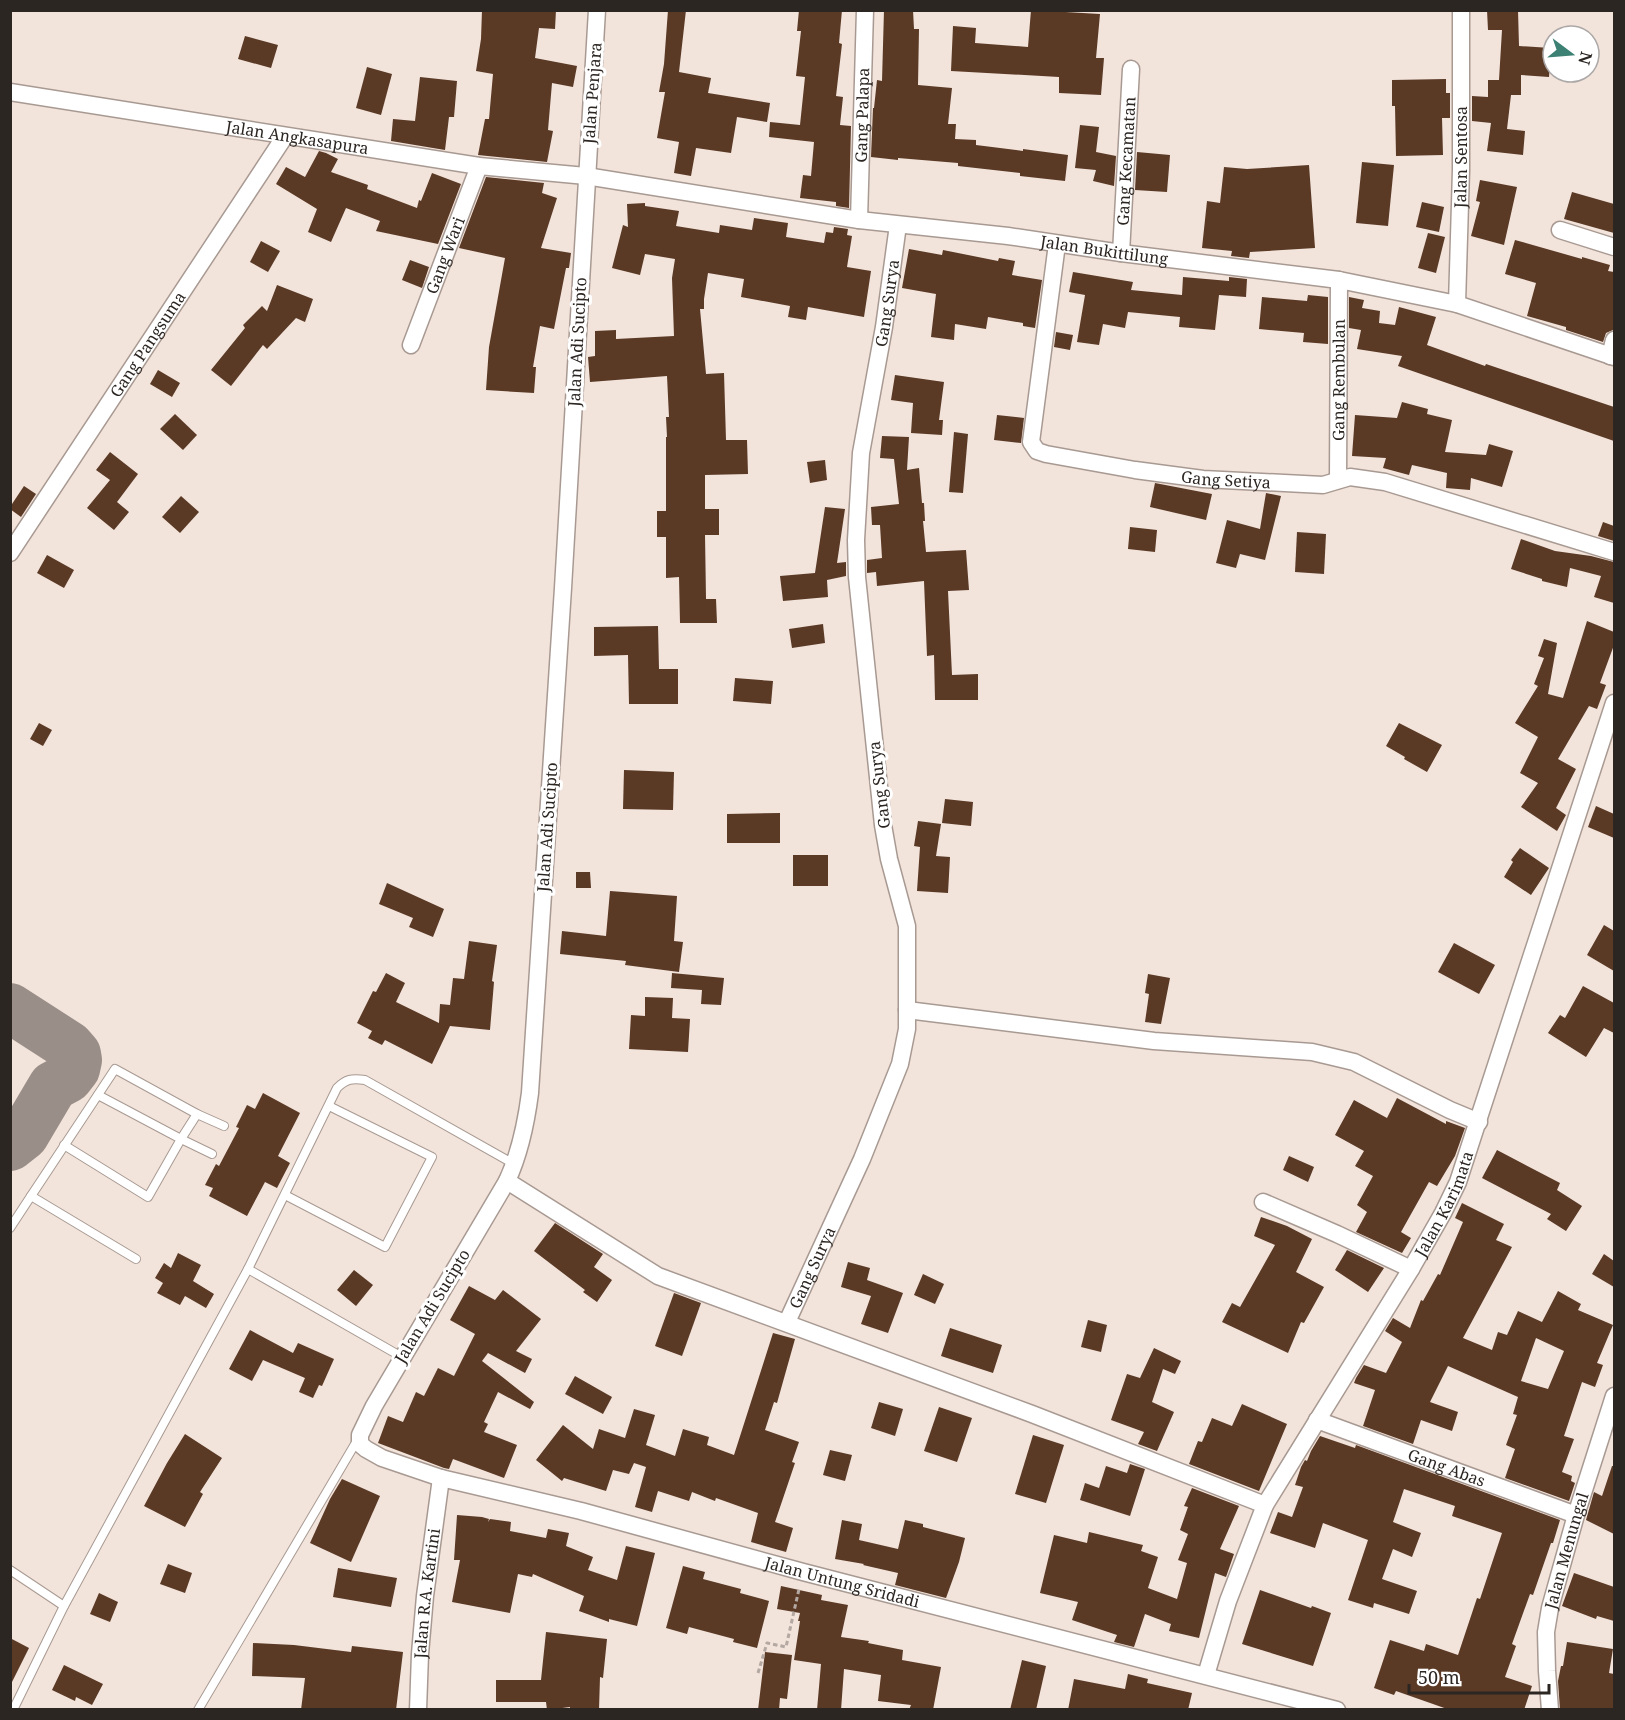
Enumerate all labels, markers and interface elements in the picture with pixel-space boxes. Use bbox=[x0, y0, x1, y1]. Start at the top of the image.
north arrow bbox=[1541, 24, 1601, 84]
street label: Jalan Penjara bbox=[577, 41, 607, 146]
text: N bbox=[1573, 49, 1598, 68]
street label: Gang Palapa bbox=[850, 67, 874, 163]
street label: Gang Kecamatan bbox=[1112, 96, 1140, 226]
street label: Jalan Sentosa bbox=[1449, 106, 1472, 209]
street label: Jalan Angkasapura bbox=[223, 115, 370, 159]
street label: Gang Wari bbox=[420, 214, 470, 297]
street label: Jalan Bukittilung bbox=[1038, 230, 1170, 270]
street label: Gang Surya bbox=[870, 258, 904, 349]
street label: Jalan Adi Sucipto bbox=[563, 277, 591, 408]
street label: Gang Pangsuma bbox=[105, 287, 191, 402]
street label: Gang Rembulan bbox=[1327, 319, 1350, 441]
street label: Gang Setiya bbox=[1180, 465, 1271, 493]
street label: Gang Surya bbox=[863, 740, 895, 830]
street label: Jalan Adi Sucipto bbox=[531, 762, 562, 893]
street label: Jalan Karimata bbox=[1409, 1148, 1478, 1261]
street label: Gang Surya bbox=[784, 1223, 840, 1312]
street label: Jalan Adi Sucipto bbox=[389, 1245, 475, 1368]
street label: Gang Abas bbox=[1405, 1443, 1488, 1492]
street label: Jalan Menungal bbox=[1539, 1490, 1594, 1612]
street label: Jalan R.A. Kartini bbox=[409, 1527, 445, 1660]
street label: Jalan Untung Sridadi bbox=[761, 1551, 922, 1613]
scale bar bbox=[1409, 1657, 1548, 1695]
text: 50 m bbox=[1418, 1665, 1460, 1689]

